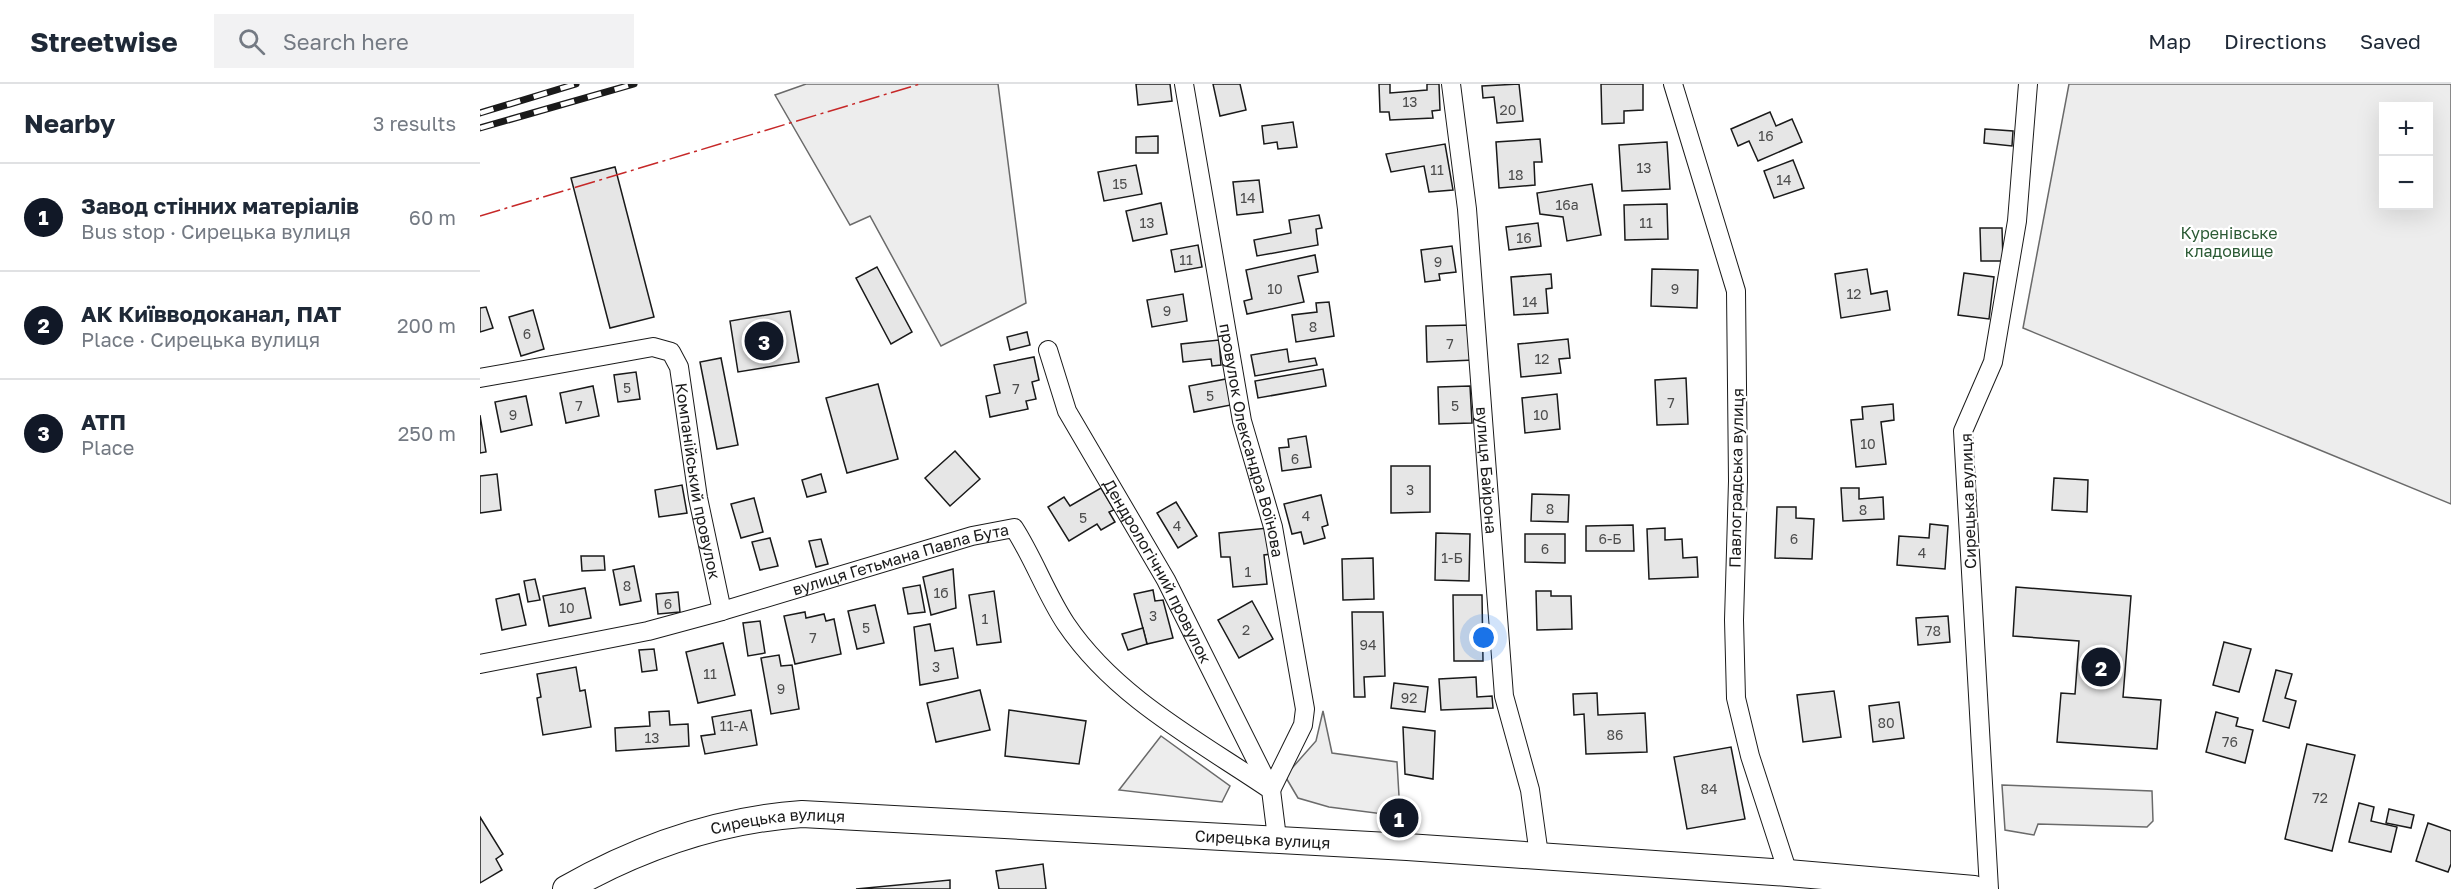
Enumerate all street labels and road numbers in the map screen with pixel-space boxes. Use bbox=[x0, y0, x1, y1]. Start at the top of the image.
street label: провулок Олександра Воїнова bbox=[1215, 322, 1288, 559]
street label: Компанійський провулок bbox=[671, 381, 725, 581]
street label: Павлоградська вулиця bbox=[1724, 388, 1748, 568]
street label: вулиця Байрона bbox=[1472, 406, 1502, 535]
street label: Сирецька вулиця bbox=[1956, 433, 1980, 569]
street label: Дендрологічний провулок bbox=[1099, 475, 1216, 667]
street label: вулиця Гетьмана Павла Бута bbox=[790, 519, 1010, 599]
street label: Сирецька вулиця bbox=[708, 804, 846, 839]
street label: Сирецька вулиця bbox=[1194, 825, 1331, 853]

